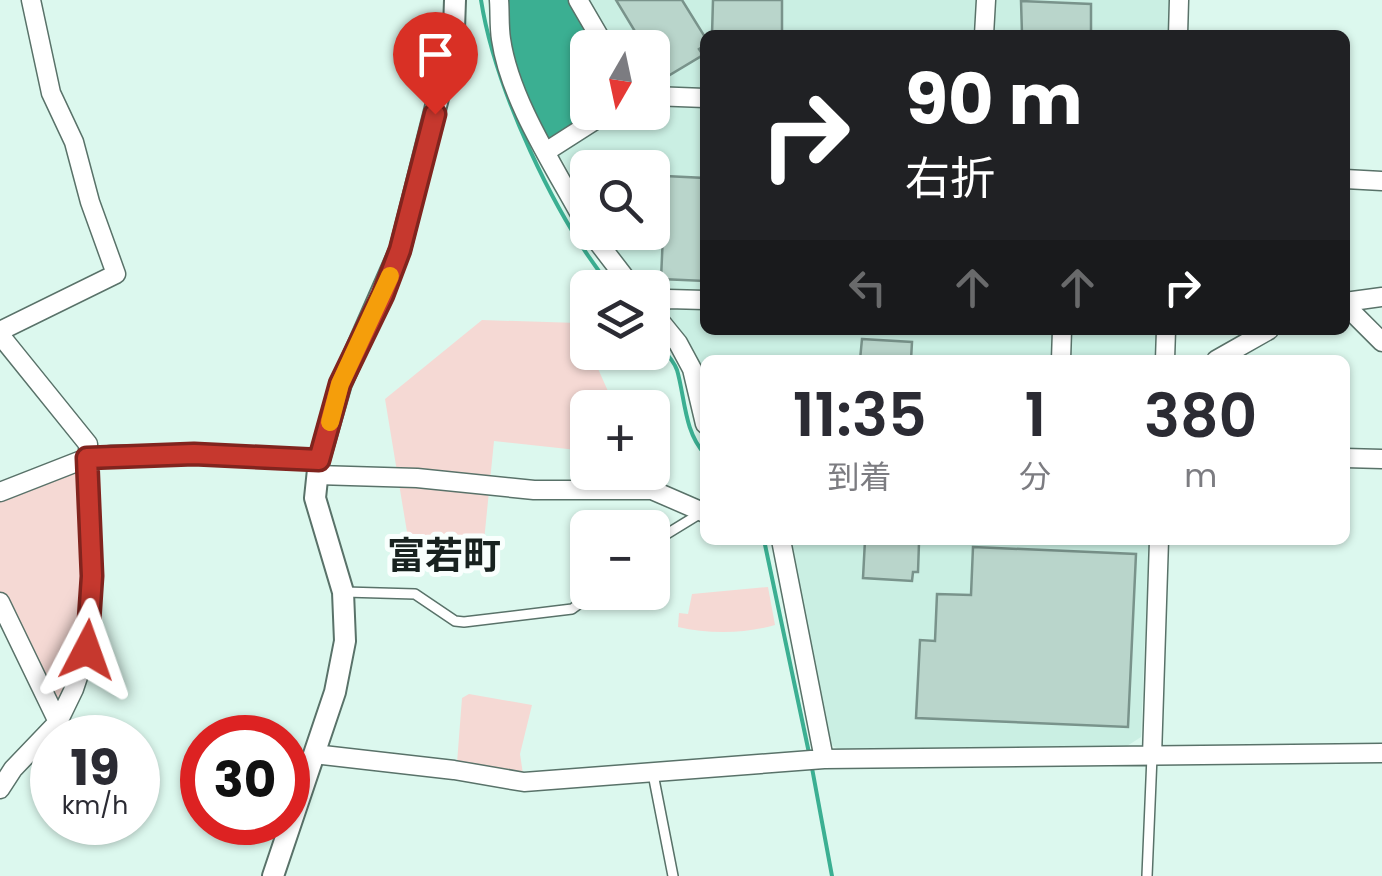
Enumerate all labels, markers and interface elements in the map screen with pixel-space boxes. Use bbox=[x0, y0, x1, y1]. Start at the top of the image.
pin bbox=[393, 12, 478, 115]
icon: arrive bbox=[408, 27, 463, 82]
north arrow bbox=[570, 30, 670, 130]
map controls bbox=[570, 30, 670, 610]
text: 90 m bbox=[905, 50, 1083, 149]
icon: right bbox=[740, 70, 870, 200]
text: 右折 bbox=[905, 147, 995, 210]
button: search bbox=[570, 150, 670, 250]
icon: left bbox=[840, 260, 895, 315]
icon: ahead bbox=[945, 260, 1000, 315]
icon: ahead bbox=[1050, 260, 1105, 315]
icon: right bbox=[1155, 260, 1210, 315]
button: layers bbox=[570, 270, 670, 370]
text: 11:35 bbox=[793, 373, 927, 457]
text: 1 bbox=[1024, 373, 1046, 457]
text: 380 bbox=[1144, 374, 1257, 458]
button: + bbox=[570, 390, 670, 490]
text: m bbox=[1184, 453, 1217, 498]
text: 到着 bbox=[828, 454, 892, 499]
text: 分 bbox=[1019, 454, 1051, 499]
button: − bbox=[570, 510, 670, 610]
district label: 富若町 bbox=[387, 529, 501, 582]
position arrow bbox=[35, 598, 139, 702]
speed limit sign: 30 bbox=[180, 715, 310, 845]
text: 19 bbox=[70, 732, 120, 803]
text: km/h bbox=[62, 788, 128, 823]

